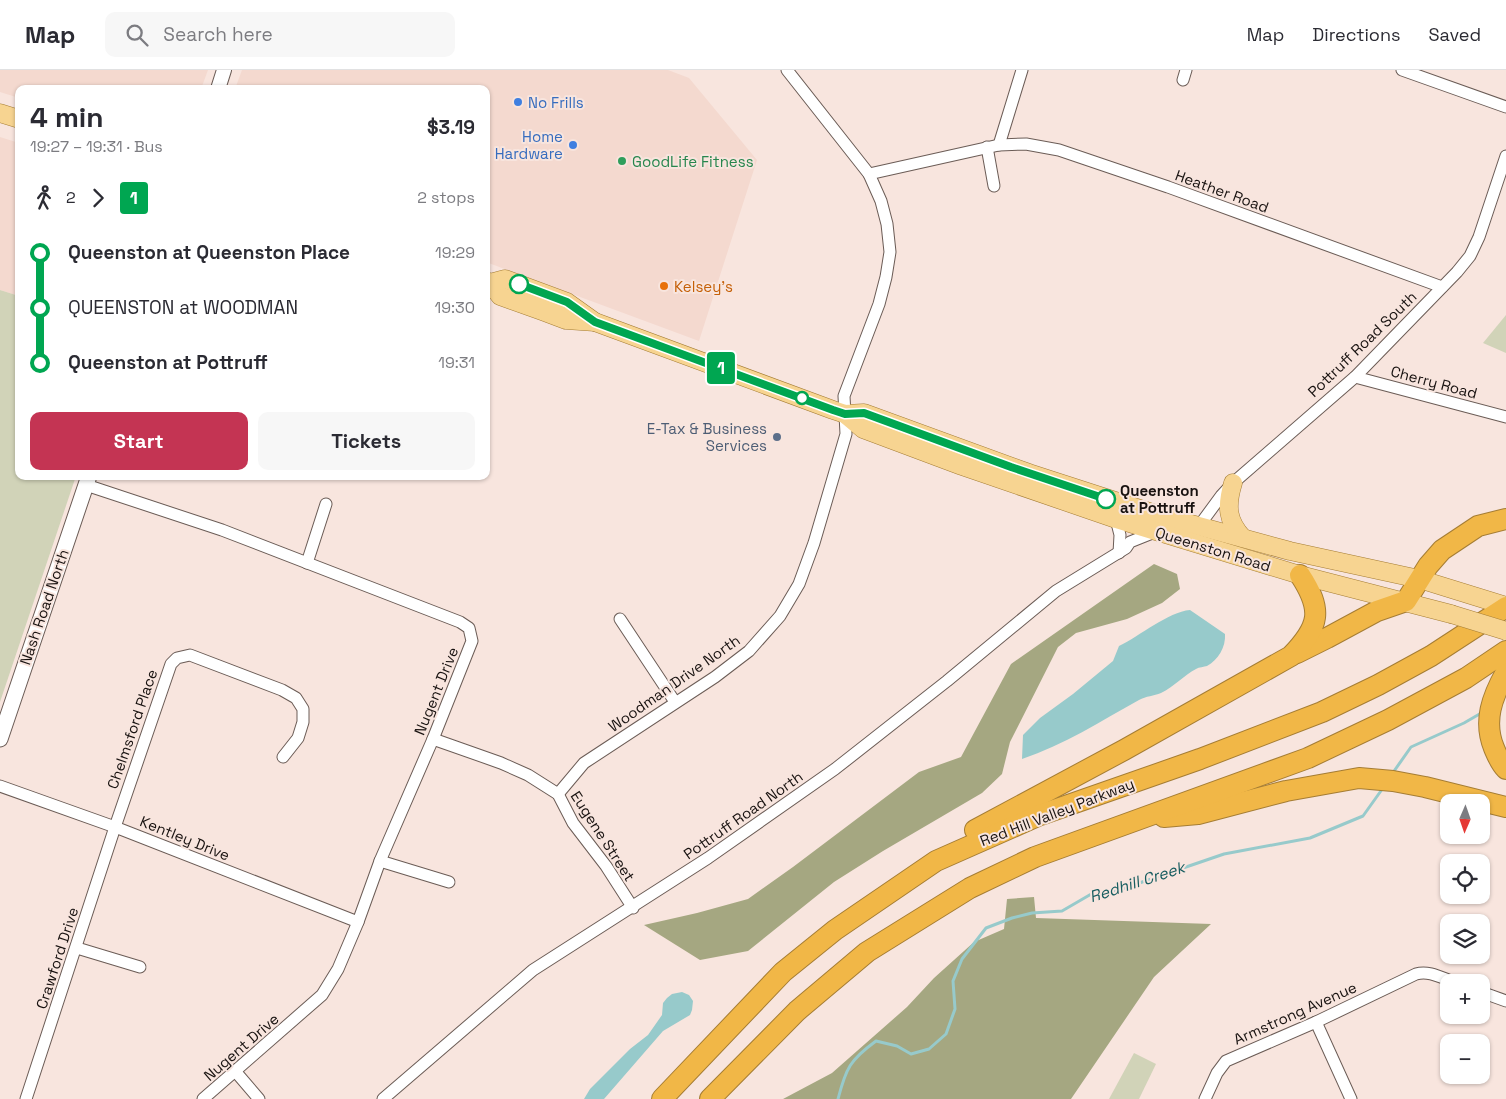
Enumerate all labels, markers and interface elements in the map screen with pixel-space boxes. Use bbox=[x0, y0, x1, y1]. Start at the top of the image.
search box bbox=[105, 12, 455, 57]
text: Map bbox=[25, 19, 75, 50]
icon: search bbox=[123, 21, 151, 49]
text: Search here bbox=[163, 22, 273, 47]
text: Map bbox=[1247, 23, 1284, 46]
text: Directions bbox=[1312, 23, 1401, 46]
text: Saved bbox=[1429, 23, 1481, 46]
place label: No Frills bbox=[528, 93, 584, 112]
marker: No Frills bbox=[512, 96, 524, 108]
text: 4 min bbox=[30, 99, 104, 135]
text: $3.19 bbox=[427, 115, 475, 140]
place label: Home Hardware bbox=[495, 127, 563, 163]
text: 19:27 – 19:31 · Bus bbox=[30, 136, 163, 157]
marker: Home Hardware bbox=[567, 139, 579, 151]
place label: GoodLife Fitness bbox=[632, 152, 754, 171]
marker: GoodLife Fitness bbox=[616, 155, 628, 167]
street label: Heather Road bbox=[1173, 165, 1271, 217]
icon: walk bbox=[30, 184, 58, 212]
icon: forward bbox=[84, 184, 112, 212]
text: 1 bbox=[130, 186, 138, 209]
text: 2 bbox=[66, 187, 76, 208]
text: 2 stops bbox=[417, 187, 475, 208]
text: Queenston at Queenston Place bbox=[68, 240, 350, 265]
text: 19:29 bbox=[435, 242, 475, 263]
unlabelled marker bbox=[509, 274, 529, 294]
place label: Kelsey's bbox=[674, 277, 733, 296]
marker: Kelsey's bbox=[658, 280, 670, 292]
street label: Pottruff Road South bbox=[1303, 287, 1421, 401]
text: QUEENSTON at WOODMAN bbox=[68, 295, 298, 320]
text: 19:30 bbox=[435, 297, 475, 318]
text: Queenston at Pottruff bbox=[68, 350, 268, 375]
text: 19:31 bbox=[438, 352, 475, 373]
line badge: 1 bbox=[705, 352, 737, 384]
text: 1 bbox=[717, 356, 725, 379]
street label: Cherry Road bbox=[1389, 361, 1479, 403]
unlabelled marker bbox=[795, 391, 809, 405]
button: Start bbox=[30, 412, 248, 470]
button: Tickets bbox=[258, 412, 475, 470]
place label: E-Tax & Business Services bbox=[647, 419, 767, 455]
marker: E-Tax & Business Services bbox=[771, 431, 783, 443]
place label: Queenston at Pottruff bbox=[1120, 481, 1199, 517]
marker: Queenston at Pottruff bbox=[1096, 489, 1116, 509]
street label: Queenston Road bbox=[1153, 522, 1273, 576]
street label: Nash Road North bbox=[15, 547, 73, 667]
street label: Woodman Drive North bbox=[604, 630, 744, 736]
street label: Nugent Drive bbox=[410, 644, 462, 738]
street label: Chelmsford Place bbox=[103, 667, 161, 791]
street label: Pottruff Road North bbox=[680, 767, 806, 863]
street label: Red Hill Valley Parkway bbox=[977, 774, 1137, 850]
street label: Eugene Street bbox=[567, 787, 639, 885]
north arrow bbox=[1440, 794, 1490, 844]
map controls bbox=[1440, 794, 1490, 1084]
street label: Kentley Drive bbox=[137, 811, 233, 865]
button: locate bbox=[1440, 854, 1490, 904]
water label: Redhill Creek bbox=[1087, 856, 1190, 907]
street label: Crawford Drive bbox=[32, 905, 82, 1011]
button: layers bbox=[1440, 914, 1490, 964]
button: + bbox=[1440, 974, 1490, 1024]
street label: Armstrong Avenue bbox=[1230, 977, 1360, 1049]
street label: Nugent Drive bbox=[200, 1009, 283, 1085]
button: − bbox=[1440, 1034, 1490, 1084]

